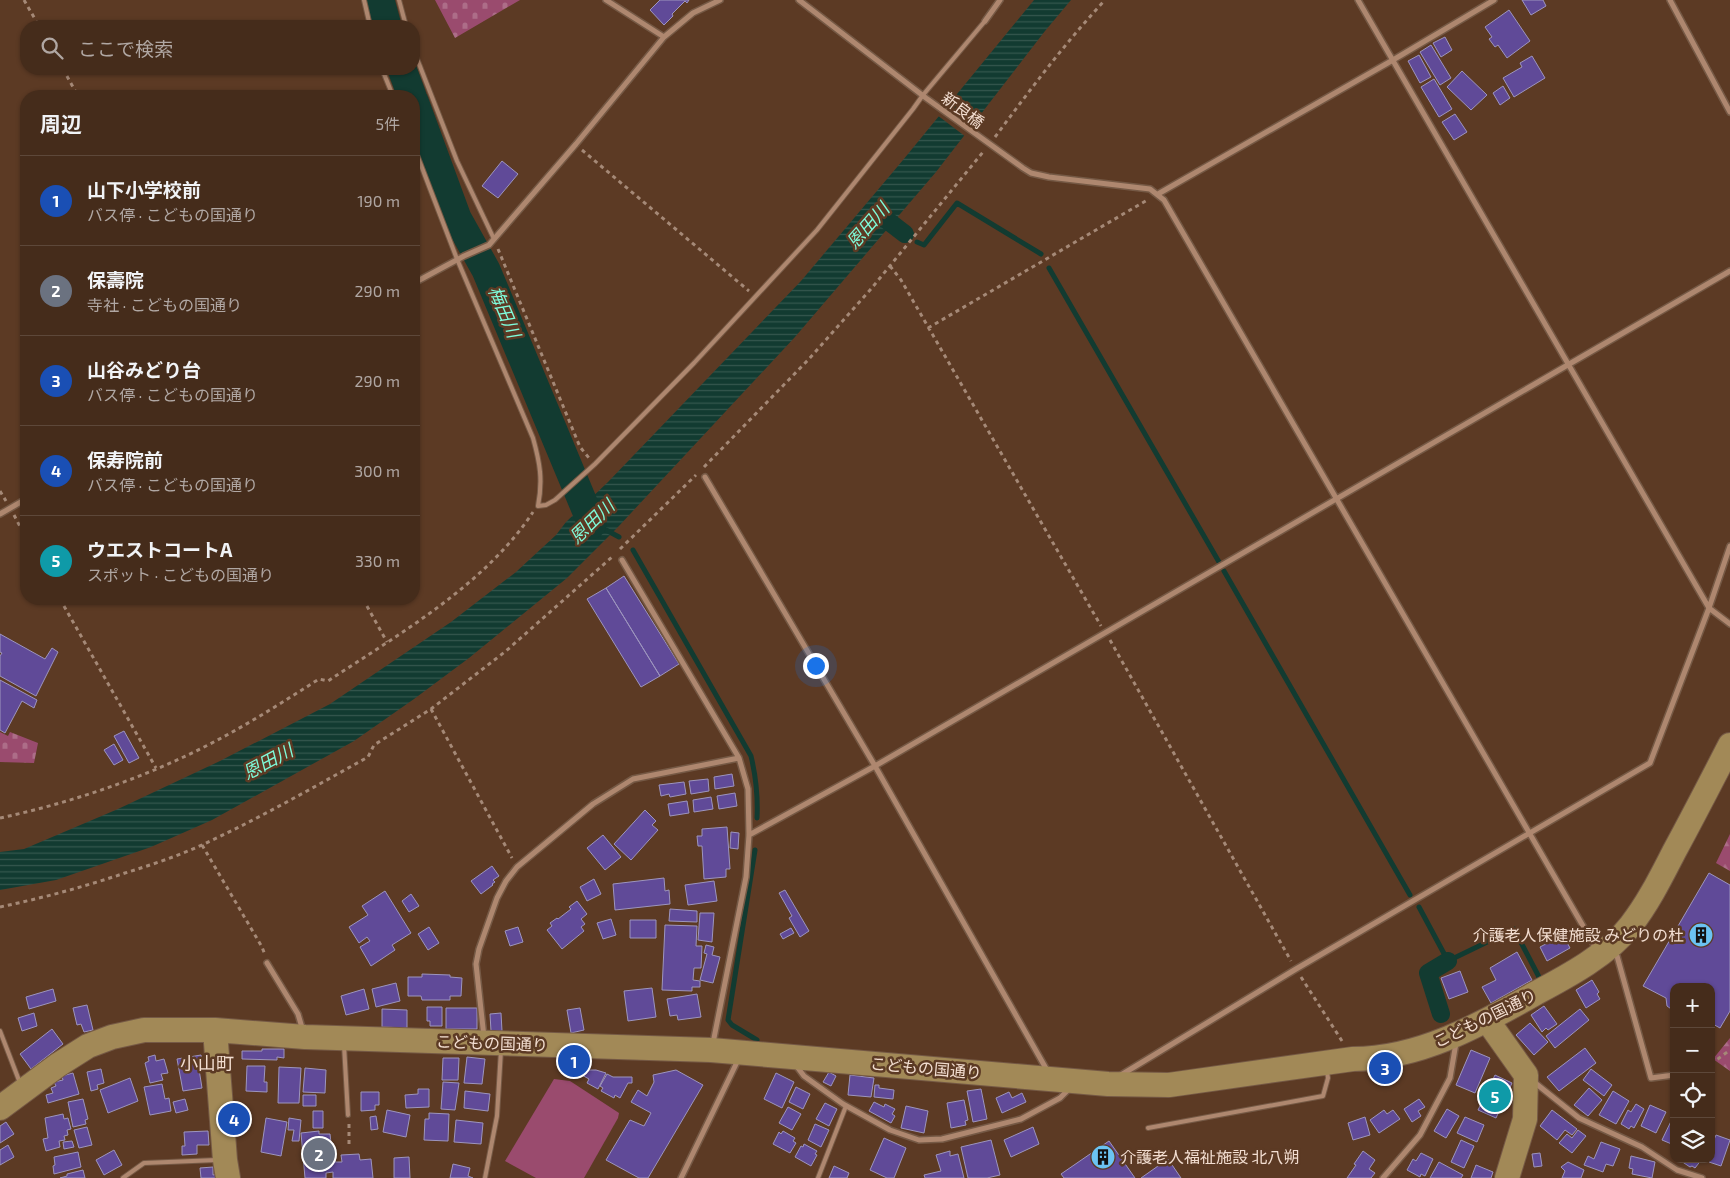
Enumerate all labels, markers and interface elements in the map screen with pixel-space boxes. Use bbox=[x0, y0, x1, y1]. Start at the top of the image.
search box bbox=[20, 20, 420, 75]
icon: search bbox=[38, 34, 66, 62]
text: ここで検索 bbox=[78, 37, 173, 60]
street label: 新良橋 bbox=[938, 88, 988, 132]
text: 周辺 bbox=[40, 111, 82, 136]
text: 5件 bbox=[375, 114, 400, 133]
text: 山下小学校前 bbox=[87, 178, 201, 201]
text: 1 bbox=[53, 191, 59, 210]
text: 190 m bbox=[357, 191, 400, 210]
water label: 恩田川 bbox=[841, 196, 895, 253]
text: バス停 · こどもの国通り bbox=[87, 205, 258, 224]
text: 保壽院 bbox=[87, 268, 144, 291]
text: 2 bbox=[51, 281, 61, 300]
text: 290 m bbox=[355, 281, 400, 300]
water label: 梅田川 bbox=[484, 282, 526, 343]
text: 寺社 · こどもの国通り bbox=[87, 295, 242, 314]
text: 山谷みどり台 bbox=[87, 358, 201, 381]
text: 3 bbox=[51, 371, 61, 390]
text: 290 m bbox=[355, 371, 400, 390]
text: バス停 · こどもの国通り bbox=[87, 385, 258, 404]
text: 保寿院前 bbox=[87, 448, 163, 471]
text: 4 bbox=[51, 461, 61, 480]
text: 300 m bbox=[354, 461, 400, 480]
text: バス停 · こどもの国通り bbox=[87, 475, 258, 494]
water label: 恩田川 bbox=[564, 493, 620, 548]
text: ウエストコートA bbox=[87, 538, 232, 561]
text: 5 bbox=[52, 551, 60, 570]
text: 330 m bbox=[355, 551, 400, 570]
text: スポット · こどもの国通り bbox=[87, 565, 274, 584]
your location bbox=[803, 653, 829, 679]
water label: 恩田川 bbox=[239, 738, 298, 784]
building icon: 介護老人保健施設 みどりの杜 bbox=[1688, 922, 1714, 948]
place label: 介護老人保健施設 みどりの杜 bbox=[1472, 925, 1684, 944]
map controls bbox=[1670, 983, 1715, 1163]
button: + bbox=[1670, 983, 1715, 1028]
street label: こどもの国通り bbox=[1430, 984, 1539, 1051]
button: − bbox=[1670, 1028, 1715, 1073]
street label: こどもの国通り bbox=[436, 1031, 548, 1054]
pin: 1 bbox=[558, 1042, 590, 1080]
pin: 3 bbox=[1369, 1049, 1401, 1087]
district label: 小山町 bbox=[180, 1052, 234, 1074]
street label: こどもの国通り bbox=[869, 1053, 983, 1082]
button: locate bbox=[1670, 1073, 1715, 1118]
pin: 5 bbox=[1479, 1077, 1511, 1115]
pin: 4 bbox=[218, 1100, 250, 1138]
button: layers bbox=[1670, 1118, 1715, 1163]
pin: 2 bbox=[303, 1135, 335, 1173]
building icon: 介護老人福祉施設 北八朔 bbox=[1090, 1144, 1116, 1170]
place label: 介護老人福祉施設 北八朔 bbox=[1120, 1147, 1300, 1166]

